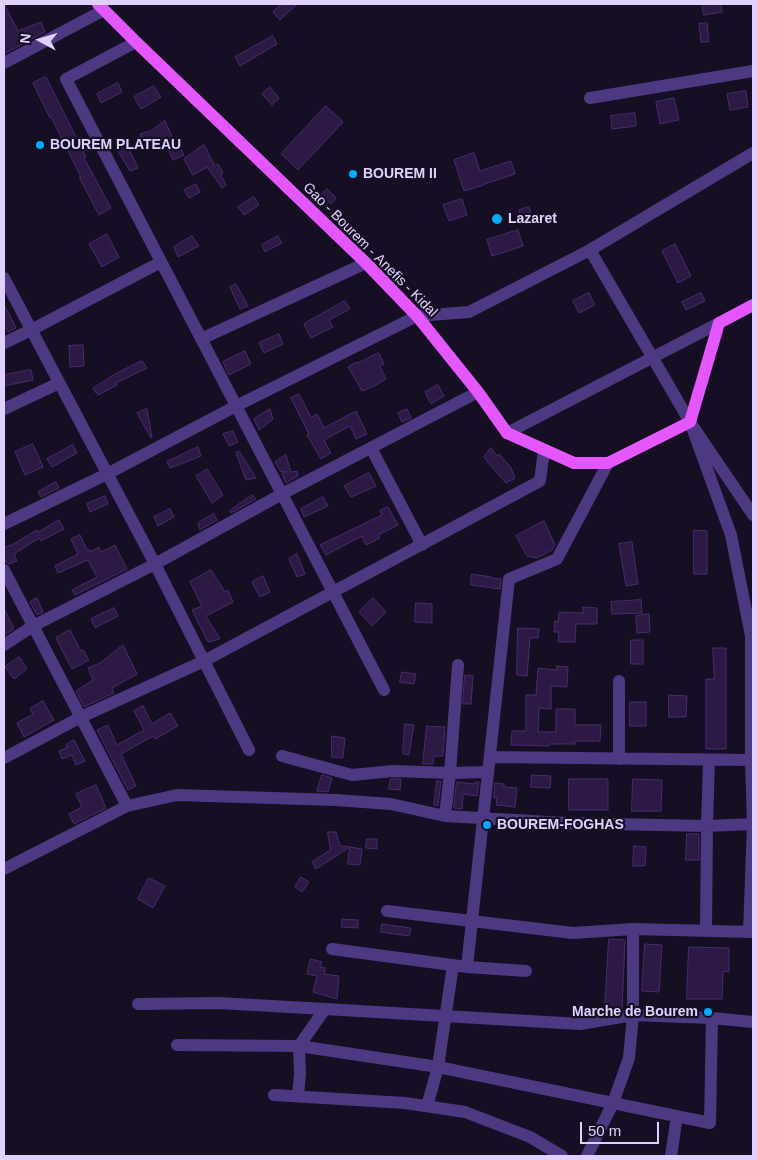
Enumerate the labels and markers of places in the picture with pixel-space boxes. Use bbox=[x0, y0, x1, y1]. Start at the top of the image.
place label: BOUREM PLATEAU bbox=[50, 137, 181, 153]
marker: BOUREM PLATEAU bbox=[34, 139, 46, 151]
place label: BOUREM II bbox=[363, 166, 437, 182]
marker: BOUREM II bbox=[347, 168, 359, 180]
place label: Lazaret bbox=[508, 211, 557, 227]
marker: Lazaret bbox=[490, 212, 504, 226]
place label: BOUREM-FOGHAS bbox=[497, 817, 624, 833]
marker: BOUREM-FOGHAS bbox=[481, 819, 493, 831]
place label: Marche de Bourem bbox=[572, 1004, 698, 1020]
marker: Marche de Bourem bbox=[702, 1006, 714, 1018]

